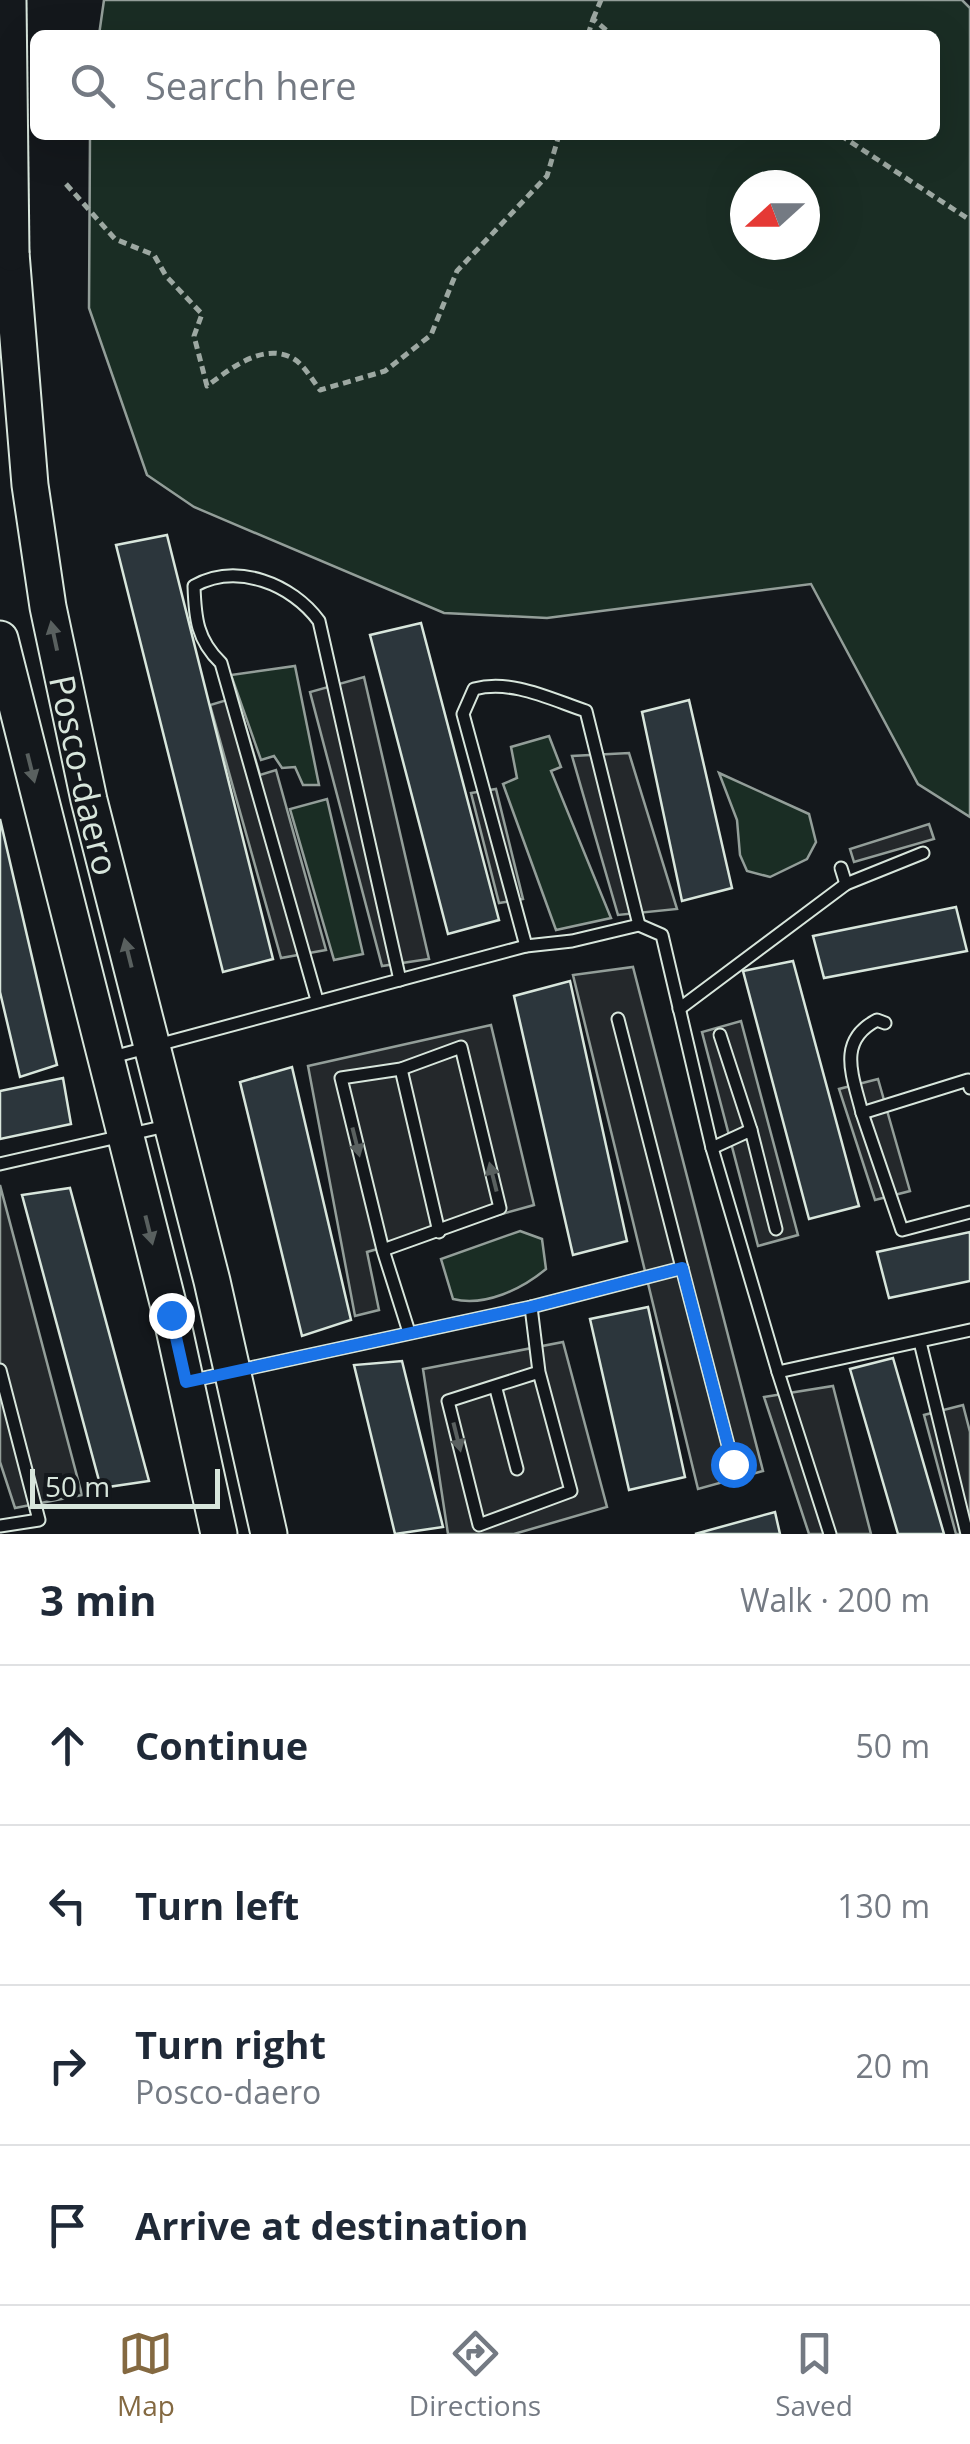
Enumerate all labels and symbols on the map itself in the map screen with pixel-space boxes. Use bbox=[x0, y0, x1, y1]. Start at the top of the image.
north arrow bbox=[730, 170, 820, 260]
one-way arrow bbox=[46, 620, 62, 651]
street label: Posco-daero bbox=[40, 671, 131, 880]
one-way arrow bbox=[24, 753, 39, 784]
one-way arrow bbox=[120, 937, 135, 968]
one-way arrow bbox=[349, 1127, 364, 1158]
one-way arrow bbox=[485, 1161, 500, 1192]
one-way arrow bbox=[141, 1215, 157, 1246]
route end bbox=[149, 1293, 195, 1339]
one-way arrow bbox=[450, 1422, 465, 1453]
route start bbox=[711, 1442, 757, 1488]
scale bar bbox=[30, 1464, 220, 1508]

